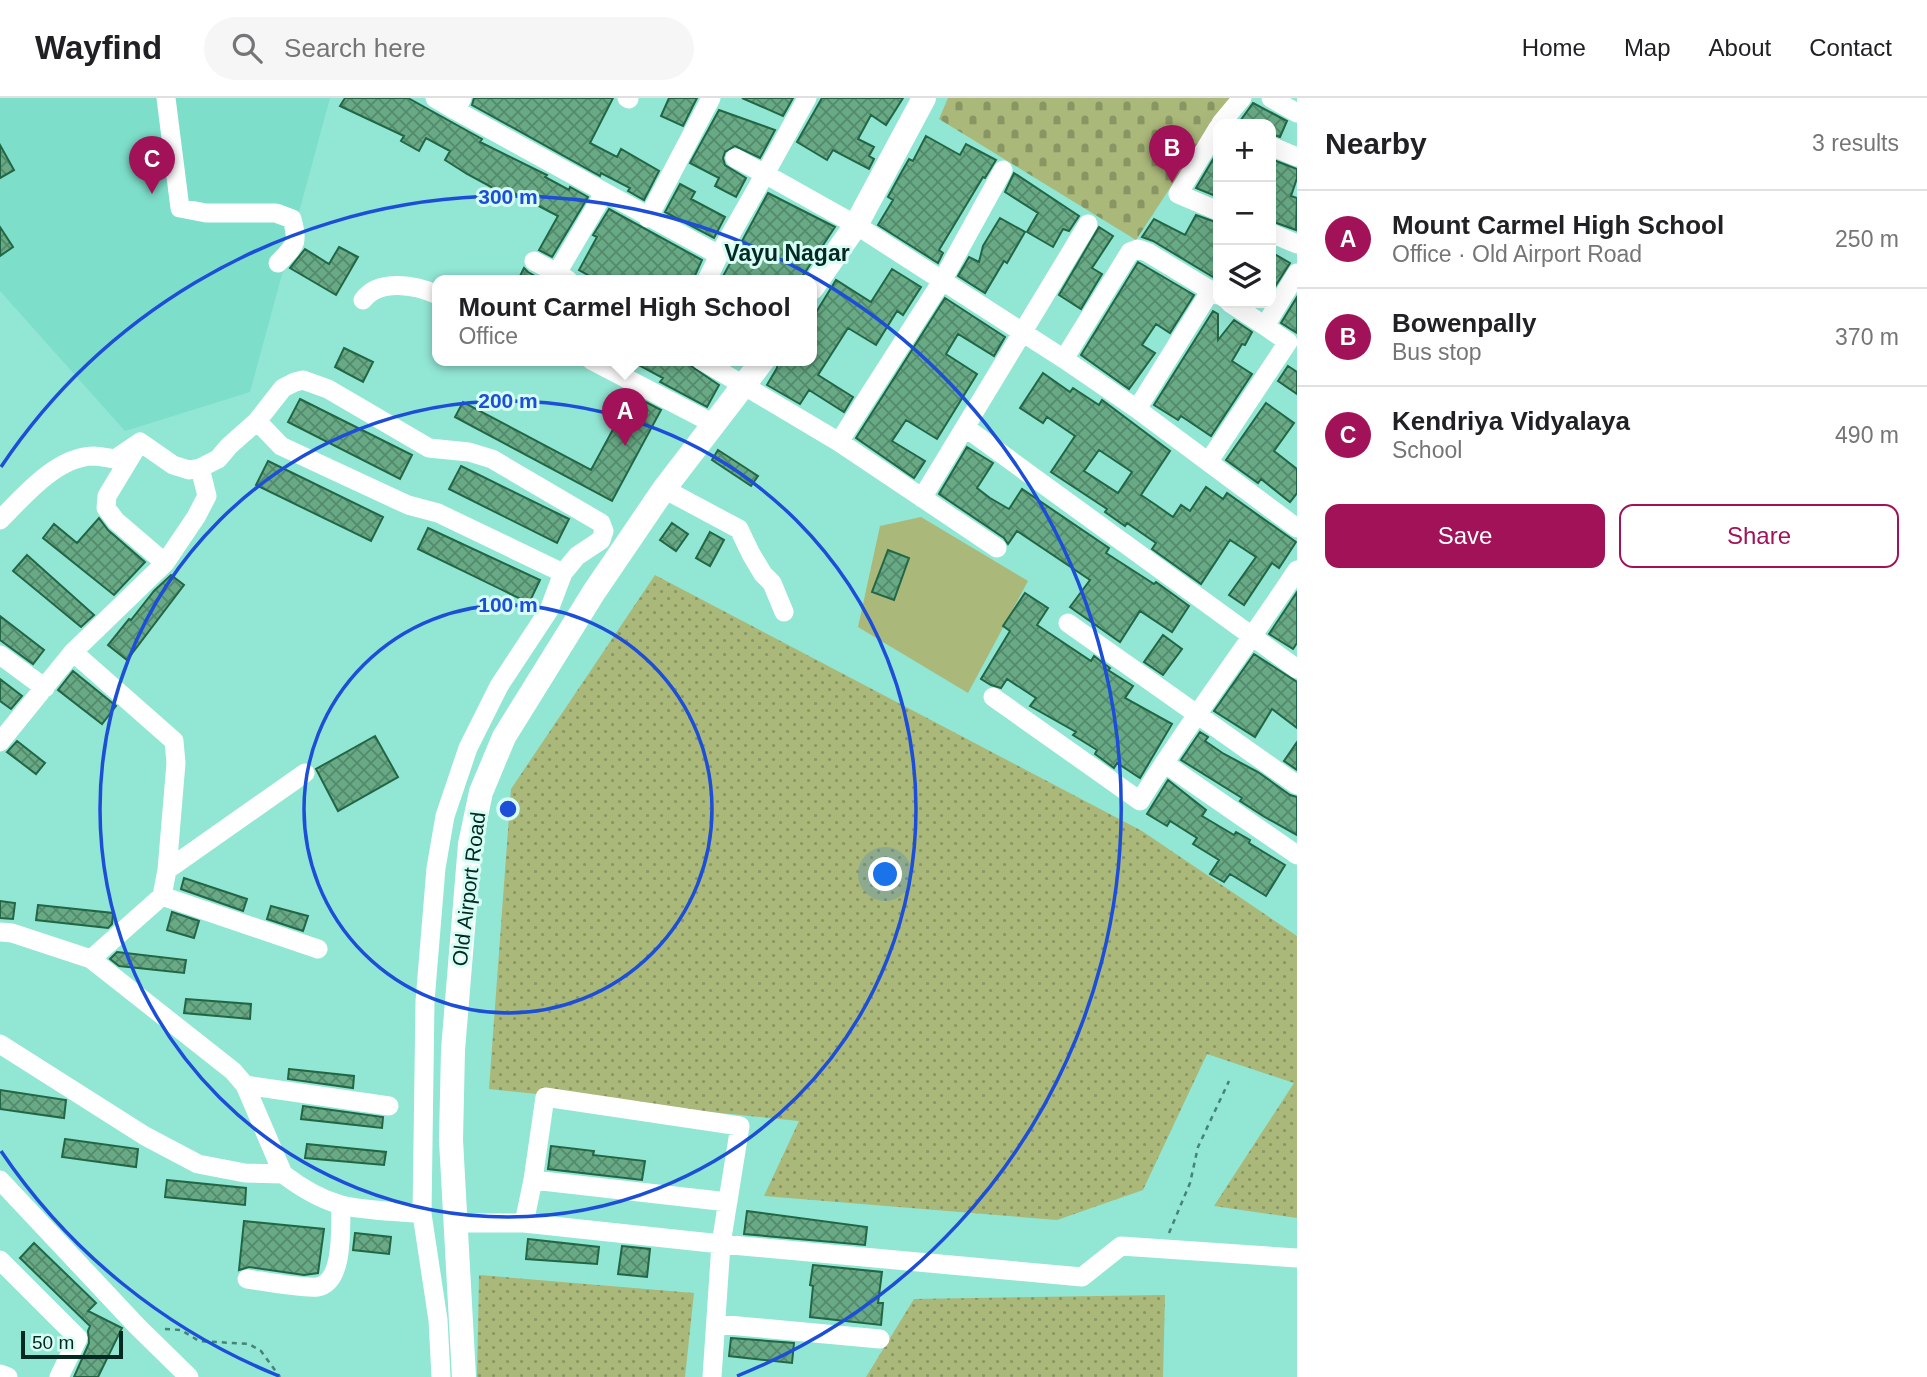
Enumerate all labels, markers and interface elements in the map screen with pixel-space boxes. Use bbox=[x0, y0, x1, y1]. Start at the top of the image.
search box bbox=[204, 17, 694, 80]
text: Wayfind bbox=[35, 29, 162, 66]
icon: search bbox=[228, 29, 266, 67]
text: Search here bbox=[284, 33, 426, 63]
text: Home bbox=[1522, 34, 1586, 61]
text: Map bbox=[1624, 34, 1671, 61]
text: About bbox=[1709, 34, 1771, 61]
text: Contact bbox=[1809, 34, 1892, 61]
map controls bbox=[1213, 119, 1276, 308]
button: + bbox=[1213, 119, 1276, 182]
pin: B bbox=[1149, 125, 1195, 183]
text: Nearby bbox=[1325, 127, 1427, 160]
text: 3 results bbox=[1812, 130, 1899, 156]
pin: C bbox=[129, 136, 175, 194]
button: − bbox=[1213, 182, 1276, 245]
text: 300 m bbox=[478, 185, 538, 208]
text: Mount Carmel High School bbox=[1392, 210, 1724, 240]
text: A bbox=[1340, 226, 1356, 252]
text: 250 m bbox=[1835, 226, 1899, 252]
district label: Vayu Nagar bbox=[724, 240, 850, 266]
text: Office · Old Airport Road bbox=[1392, 241, 1642, 267]
button: layers bbox=[1213, 245, 1276, 308]
popup bbox=[432, 275, 817, 366]
text: Mount Carmel High School bbox=[458, 292, 791, 322]
text: Bowenpally bbox=[1392, 308, 1536, 338]
text: Office bbox=[458, 323, 518, 349]
text: B bbox=[1340, 324, 1356, 350]
text: 370 m bbox=[1835, 324, 1899, 350]
text: Bus stop bbox=[1392, 339, 1482, 365]
pin: A bbox=[602, 388, 648, 446]
text: 200 m bbox=[478, 389, 538, 412]
text: Kendriya Vidyalaya bbox=[1392, 406, 1630, 436]
text: C bbox=[1340, 422, 1356, 448]
text: 490 m bbox=[1835, 422, 1899, 448]
text: School bbox=[1392, 437, 1462, 463]
button: Save bbox=[1325, 504, 1605, 568]
button: Share bbox=[1619, 504, 1899, 568]
text: 100 m bbox=[478, 593, 538, 616]
centre of rings bbox=[496, 797, 520, 821]
street label: Old Airport Road bbox=[448, 810, 489, 967]
your location bbox=[868, 857, 902, 891]
scale bar bbox=[21, 1328, 122, 1360]
text: 50 m bbox=[32, 1332, 74, 1353]

